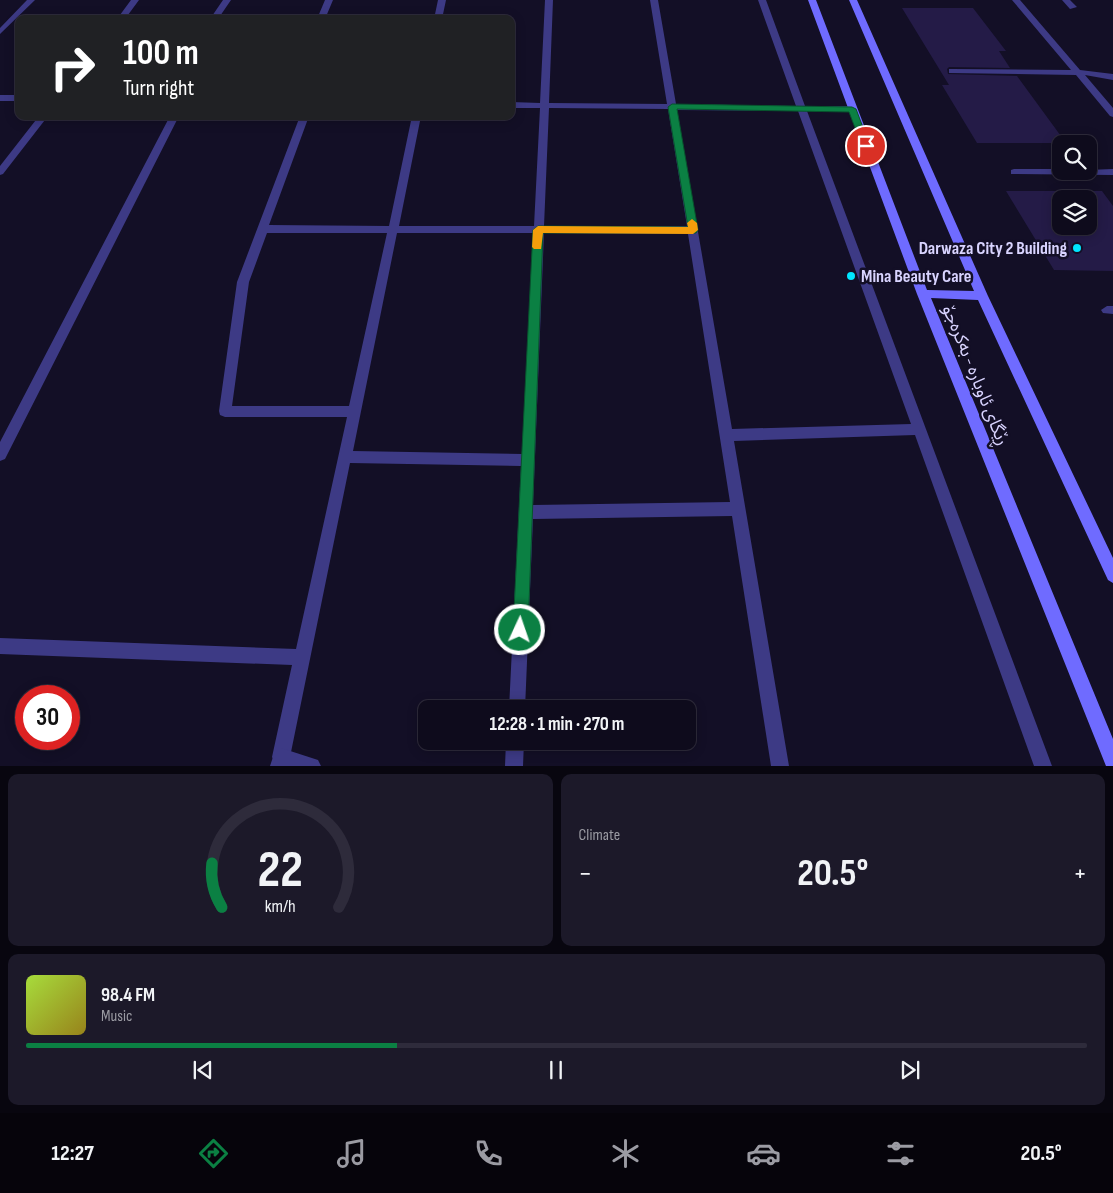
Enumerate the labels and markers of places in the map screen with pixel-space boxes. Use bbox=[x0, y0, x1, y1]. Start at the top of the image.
pin bbox=[845, 125, 887, 167]
place label: Darwaza City 2 Building bbox=[919, 238, 1067, 259]
marker: Darwaza City 2 Building bbox=[1071, 242, 1083, 254]
place label: Mina Beauty Care bbox=[861, 266, 972, 287]
marker: Mina Beauty Care bbox=[845, 270, 857, 282]

